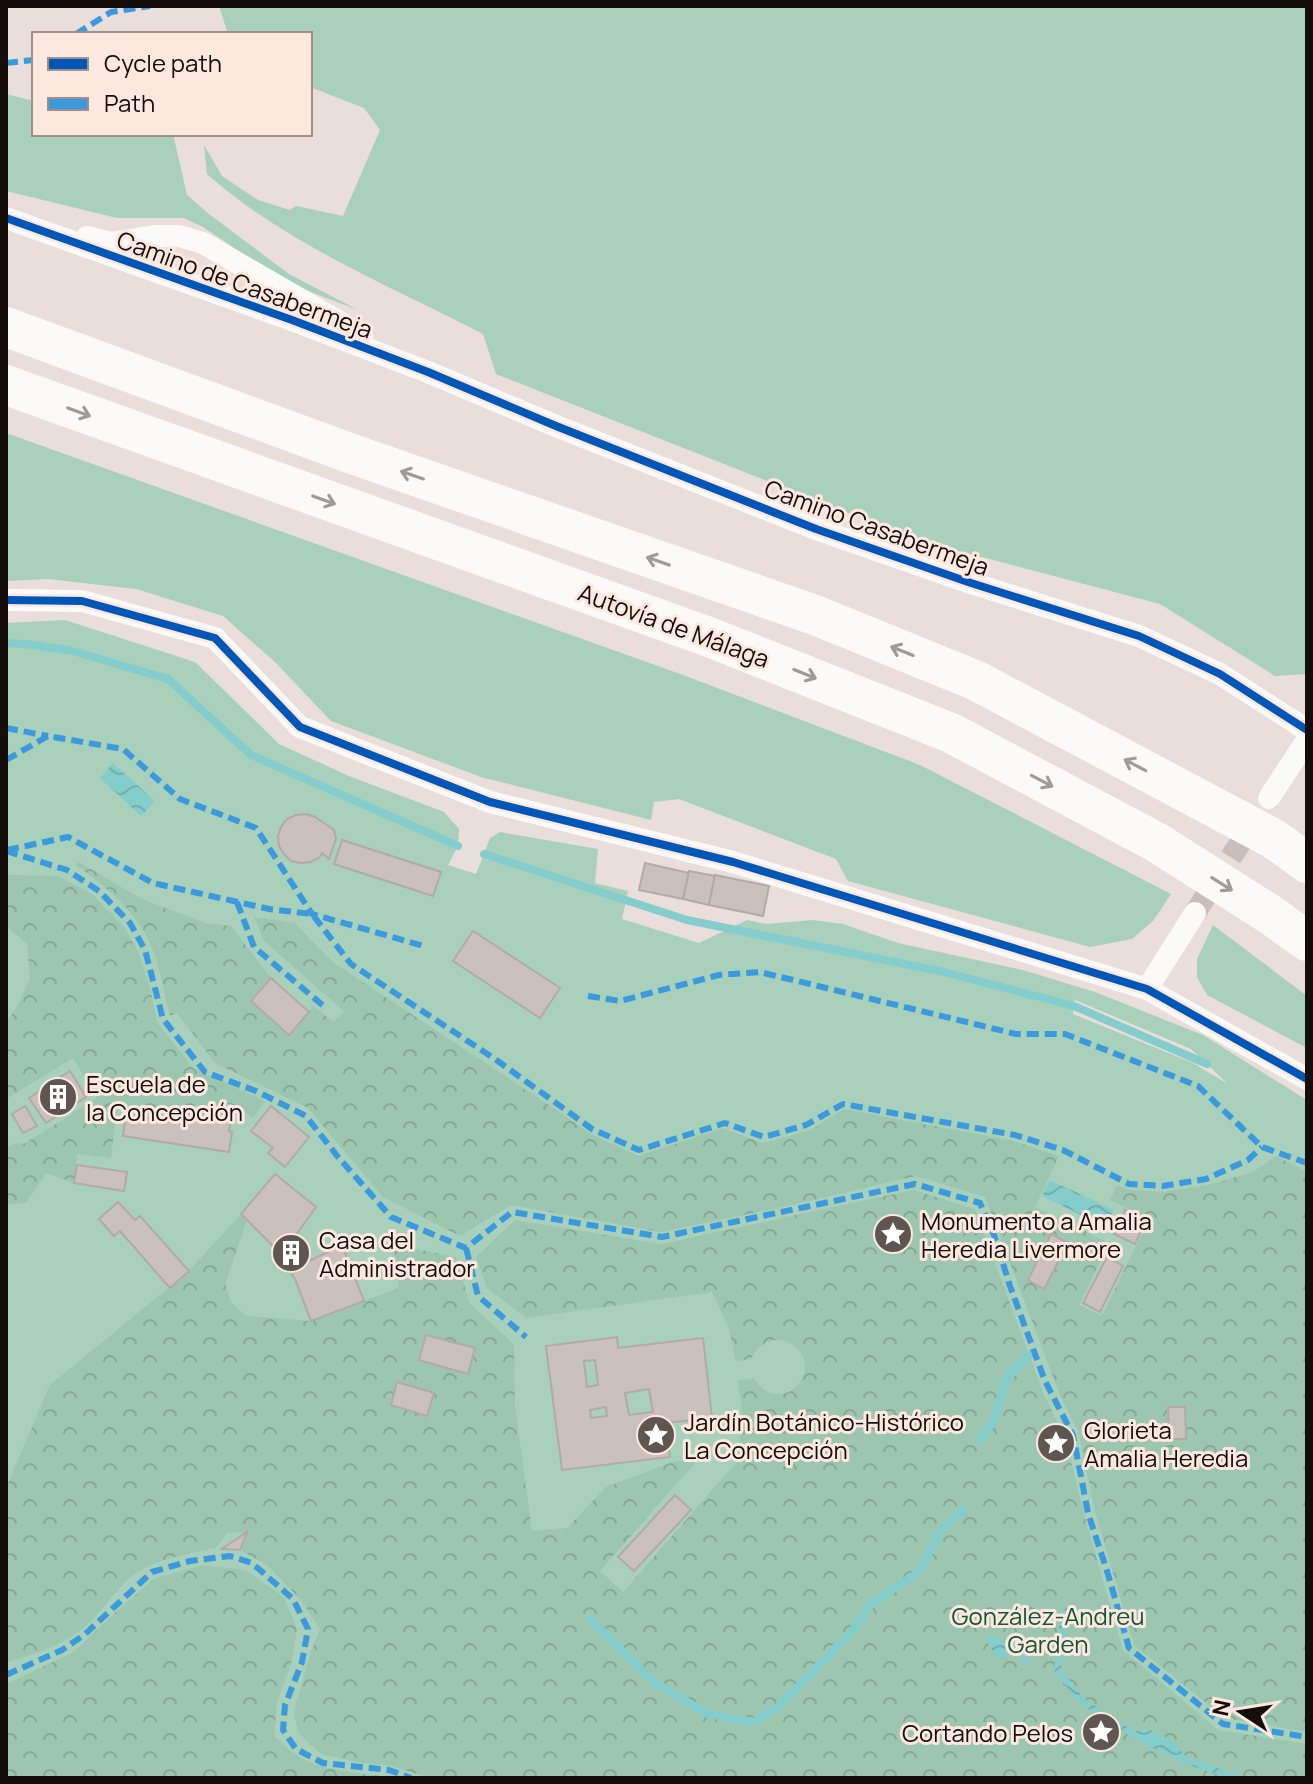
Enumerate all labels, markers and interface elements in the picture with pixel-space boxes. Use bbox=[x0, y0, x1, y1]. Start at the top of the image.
legend bbox=[32, 32, 312, 136]
text: Cycle path bbox=[104, 46, 222, 79]
text: Path bbox=[104, 86, 155, 119]
street label: Camino de Casabermeja bbox=[113, 222, 377, 346]
one-way arrow bbox=[67, 405, 92, 420]
one-way arrow bbox=[401, 467, 425, 481]
street label: Camino Casabermeja bbox=[760, 471, 994, 583]
one-way arrow bbox=[311, 494, 336, 508]
one-way arrow bbox=[646, 552, 671, 567]
street label: Autovía de Málaga bbox=[574, 575, 774, 675]
one-way arrow bbox=[890, 642, 915, 657]
one-way arrow bbox=[792, 668, 817, 682]
one-way arrow bbox=[1124, 756, 1147, 772]
one-way arrow bbox=[1030, 774, 1053, 790]
one-way arrow bbox=[1210, 877, 1233, 893]
place label: Escuela de la Concepción bbox=[86, 1067, 243, 1128]
building icon: Escuela de la Concepción bbox=[37, 1076, 79, 1118]
place label: Monumento a Amalia Heredia Livermore bbox=[921, 1204, 1152, 1265]
place icon: Monumento a Amalia Heredia Livermore bbox=[872, 1213, 914, 1255]
place label: Casa del Administrador bbox=[319, 1223, 475, 1284]
building icon: Casa del Administrador bbox=[270, 1232, 312, 1274]
place label: Jardín Botánico-Histórico La Concepción bbox=[684, 1405, 964, 1466]
place label: Glorieta Amalia Heredia bbox=[1084, 1413, 1248, 1474]
place icon: Jardín Botánico-Histórico La Concepción bbox=[635, 1414, 677, 1456]
place icon: Glorieta Amalia Heredia bbox=[1035, 1422, 1077, 1464]
park label: González-Andreu Garden bbox=[952, 1599, 1144, 1660]
north arrow bbox=[1201, 1672, 1281, 1752]
text: N bbox=[1205, 1697, 1238, 1719]
place icon: Cortando Pelos bbox=[1080, 1711, 1122, 1753]
place label: Cortando Pelos bbox=[902, 1716, 1073, 1749]

